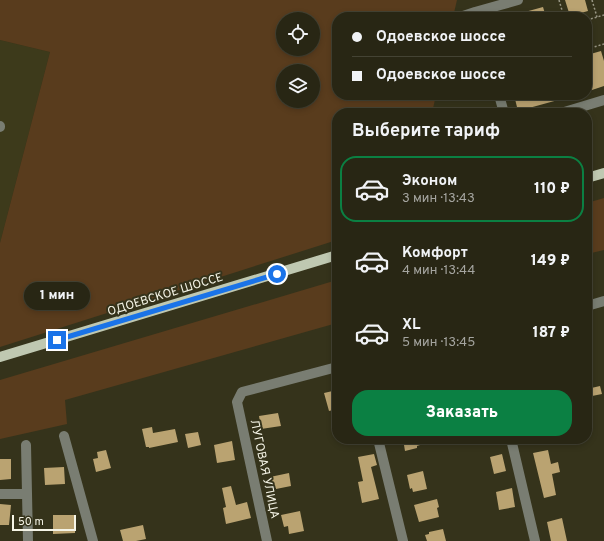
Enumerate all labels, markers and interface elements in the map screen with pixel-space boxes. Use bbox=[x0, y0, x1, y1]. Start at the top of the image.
map controls bbox=[276, 12, 320, 108]
button: locate bbox=[276, 12, 320, 56]
text: Одоевское шоссе bbox=[376, 28, 506, 47]
button: layers bbox=[276, 64, 320, 108]
text: Одоевское шоссе bbox=[376, 66, 506, 85]
text: Выберите тариф bbox=[352, 120, 500, 143]
icon: car bbox=[354, 171, 390, 207]
text: Эконом bbox=[402, 172, 457, 191]
text: 110 ₽ bbox=[534, 180, 570, 199]
text: 3 мин · 13:43 bbox=[402, 191, 475, 207]
icon: car bbox=[354, 243, 390, 279]
text: Комфорт bbox=[402, 244, 468, 263]
text: 149 ₽ bbox=[531, 252, 570, 271]
text: 4 мин · 13:44 bbox=[402, 263, 475, 279]
route start bbox=[268, 265, 286, 283]
street label: ОДОЕВСКОЕ ШОССЕ bbox=[105, 270, 225, 320]
callout: 1 мин bbox=[24, 282, 90, 310]
text: 1 мин bbox=[40, 288, 74, 304]
icon: car bbox=[354, 315, 390, 351]
text: XL bbox=[402, 316, 420, 335]
text: 187 ₽ bbox=[533, 324, 570, 343]
route end bbox=[48, 331, 66, 349]
text: 5 мин · 13:45 bbox=[402, 335, 475, 351]
button: Заказать bbox=[352, 390, 572, 436]
street label: ЛУГОВАЯ УЛИЦА bbox=[246, 418, 282, 520]
scale bar bbox=[12, 513, 76, 532]
text: 50 m bbox=[18, 515, 44, 529]

